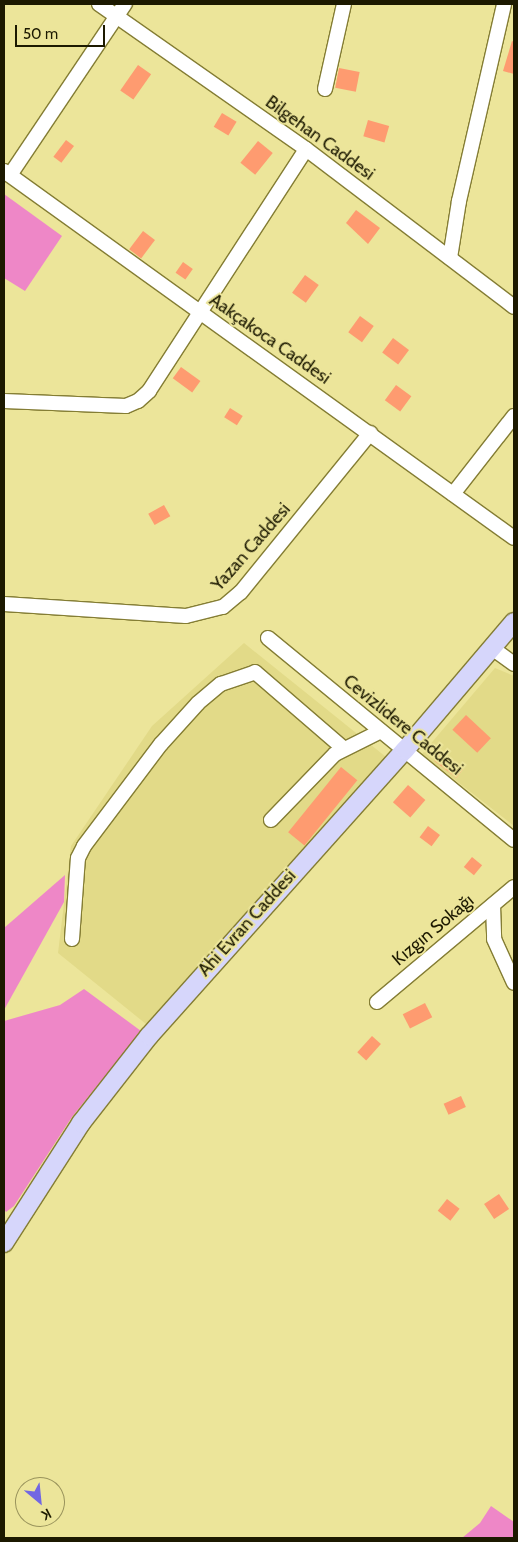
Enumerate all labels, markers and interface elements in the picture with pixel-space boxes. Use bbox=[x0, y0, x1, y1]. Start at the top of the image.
scale bar bbox=[18, 15, 108, 47]
text: 50 m bbox=[23, 25, 58, 43]
street label: Bilgehan Caddesi bbox=[261, 91, 379, 185]
street label: Aakçakoca Caddesi bbox=[205, 289, 335, 389]
street label: Yazan Caddesi bbox=[207, 499, 295, 595]
street label: Cevizlidere Caddesi bbox=[339, 670, 467, 780]
street label: Ahi Evran Caddesi bbox=[194, 865, 300, 981]
street label: Kızgın Sokağı bbox=[388, 890, 478, 970]
north arrow bbox=[15, 1477, 65, 1527]
text: K bbox=[38, 1504, 55, 1524]

